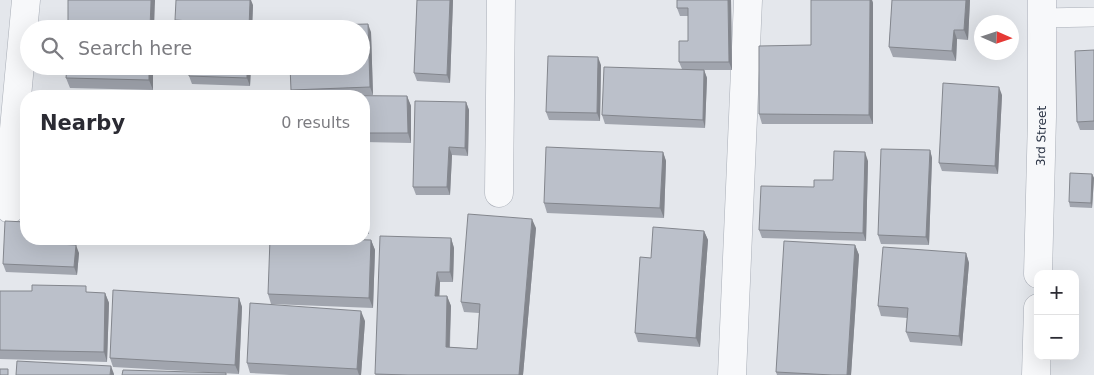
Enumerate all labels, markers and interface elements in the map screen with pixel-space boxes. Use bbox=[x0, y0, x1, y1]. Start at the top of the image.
north arrow bbox=[974, 15, 1019, 60]
search box bbox=[20, 20, 370, 75]
icon: search bbox=[38, 34, 66, 62]
text: Search here bbox=[78, 37, 192, 59]
street label: 3rd Street bbox=[1034, 106, 1049, 166]
text: Nearby bbox=[40, 111, 125, 135]
text: 0 results bbox=[281, 113, 350, 132]
map controls bbox=[1034, 270, 1079, 360]
button: + bbox=[1034, 270, 1079, 315]
button: − bbox=[1034, 315, 1079, 360]

